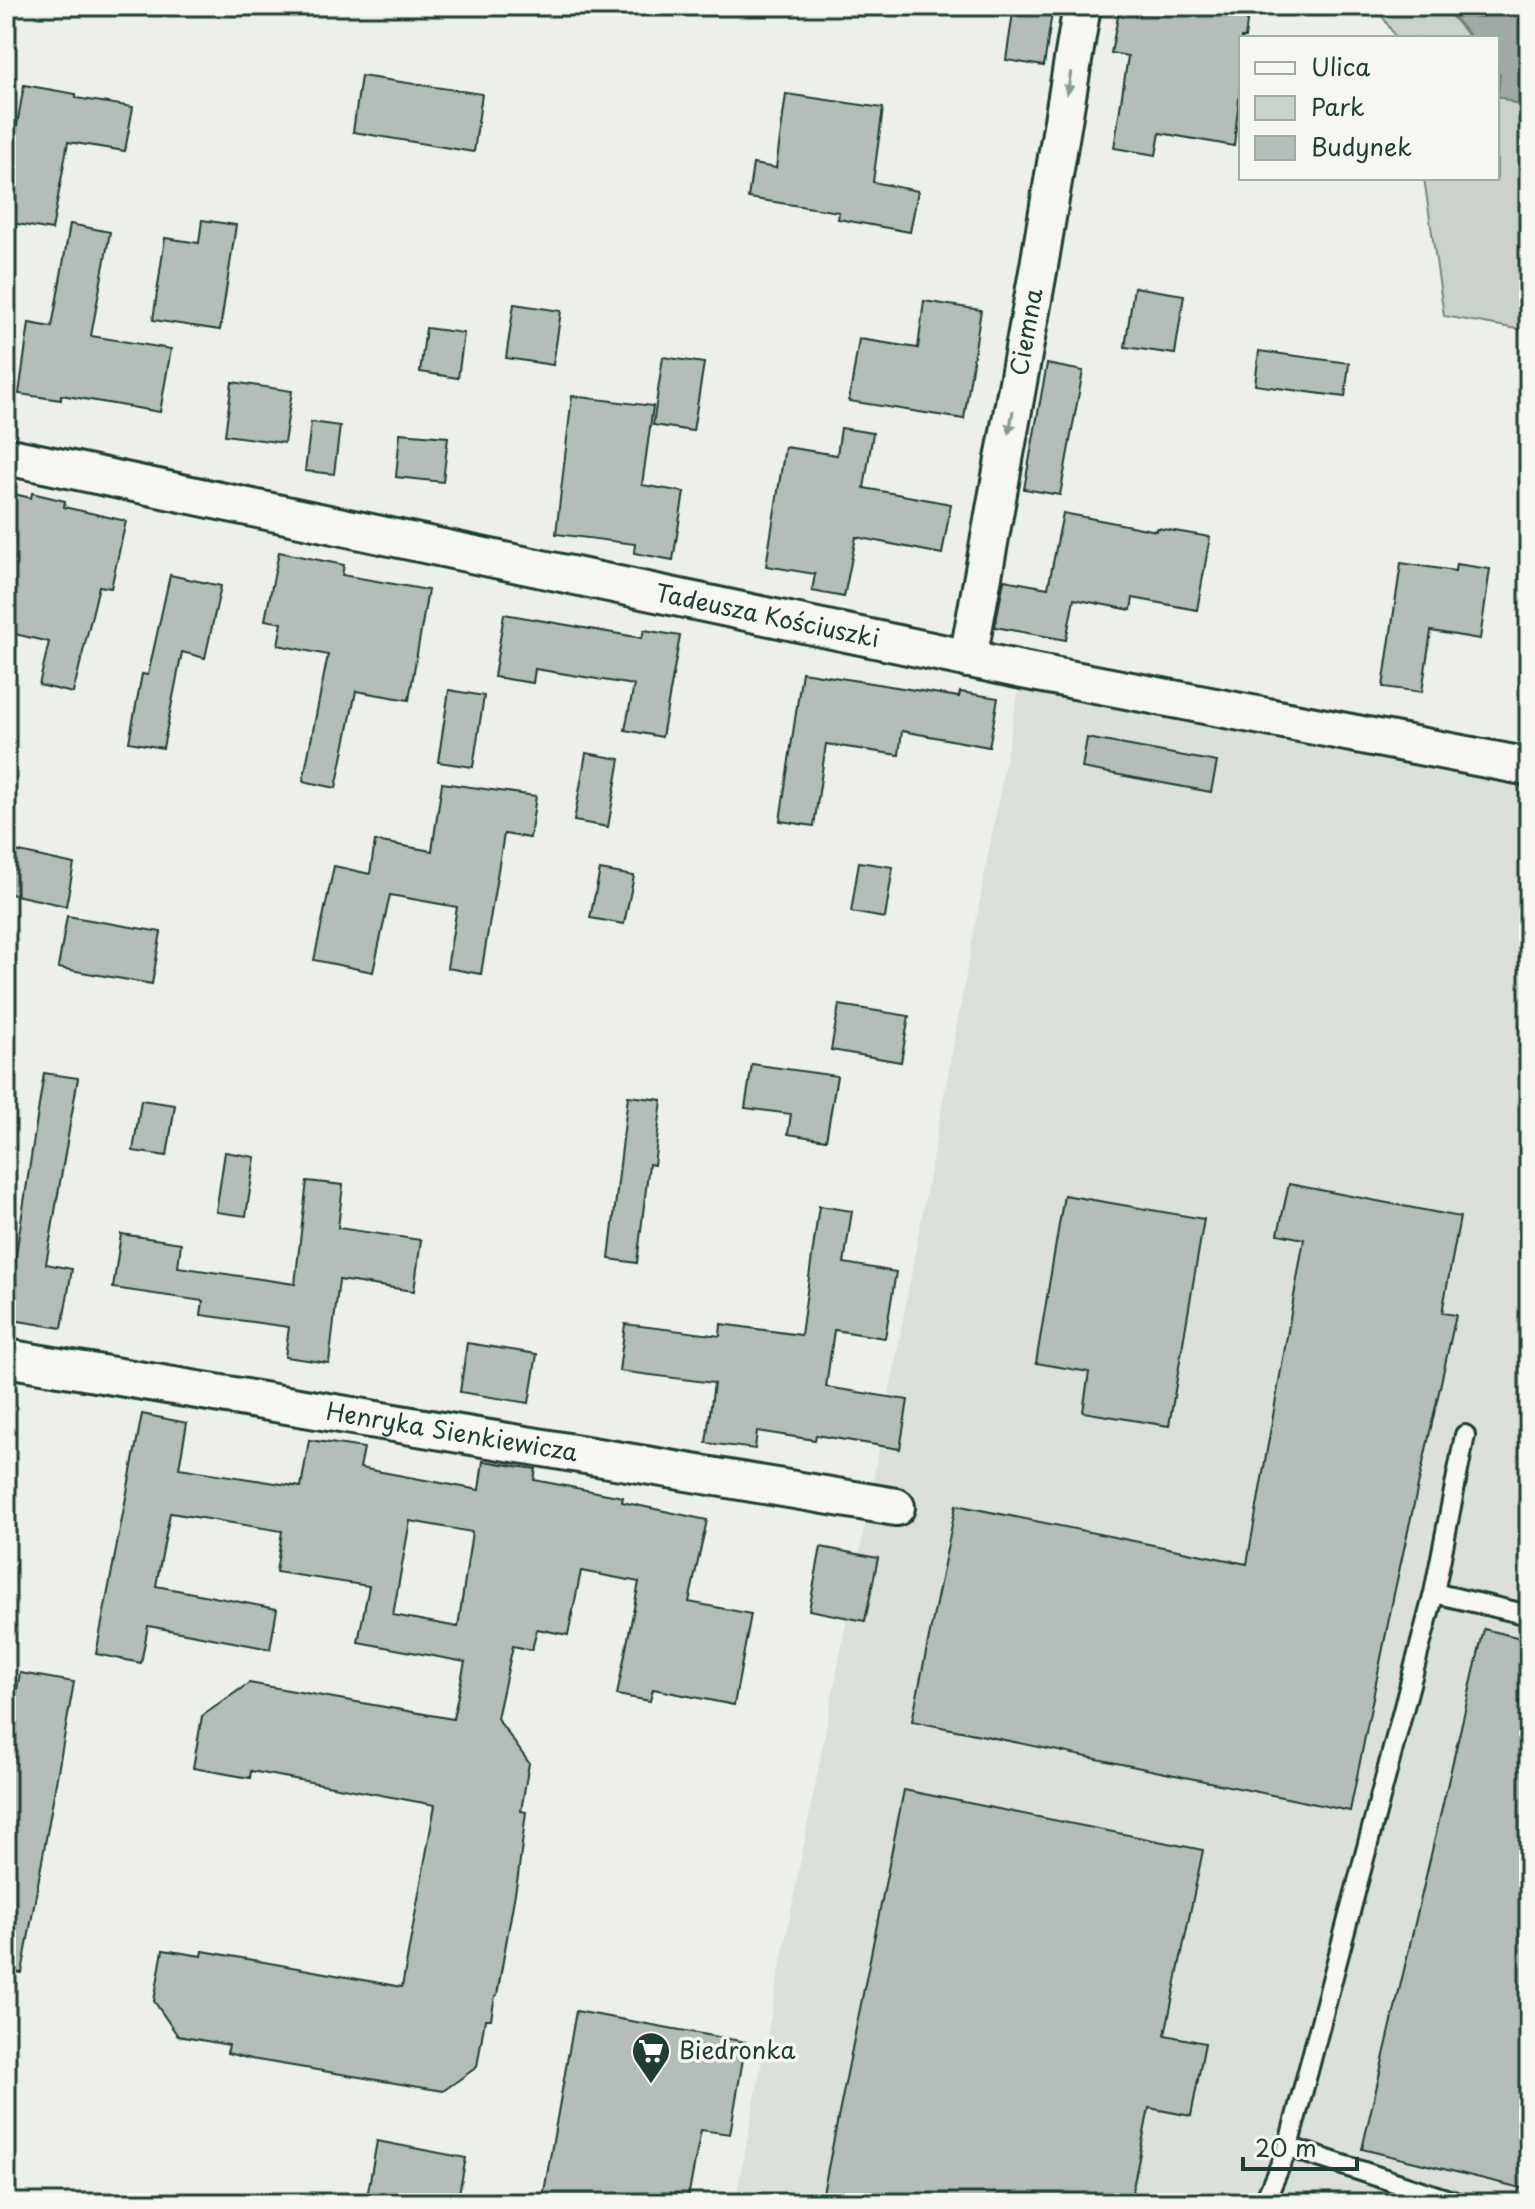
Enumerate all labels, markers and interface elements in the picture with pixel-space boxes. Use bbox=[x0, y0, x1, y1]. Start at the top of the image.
legend bbox=[1239, 36, 1499, 180]
text: Ulica bbox=[1311, 48, 1370, 84]
one-way arrow bbox=[1062, 71, 1075, 96]
text: Park bbox=[1311, 88, 1365, 124]
text: Budynek bbox=[1311, 128, 1412, 164]
street label: Ciemna bbox=[1000, 285, 1051, 378]
one-way arrow bbox=[1005, 410, 1017, 435]
street label: Tadeusza Kościuszki bbox=[652, 573, 883, 656]
street label: Henryka Sienkiewicza bbox=[324, 1392, 581, 1469]
supermarket icon: Biedronka bbox=[630, 2030, 672, 2085]
place label: Biedronka bbox=[679, 2031, 795, 2067]
scale bar bbox=[1243, 2121, 1357, 2171]
text: 20 m bbox=[1255, 2129, 1317, 2165]

